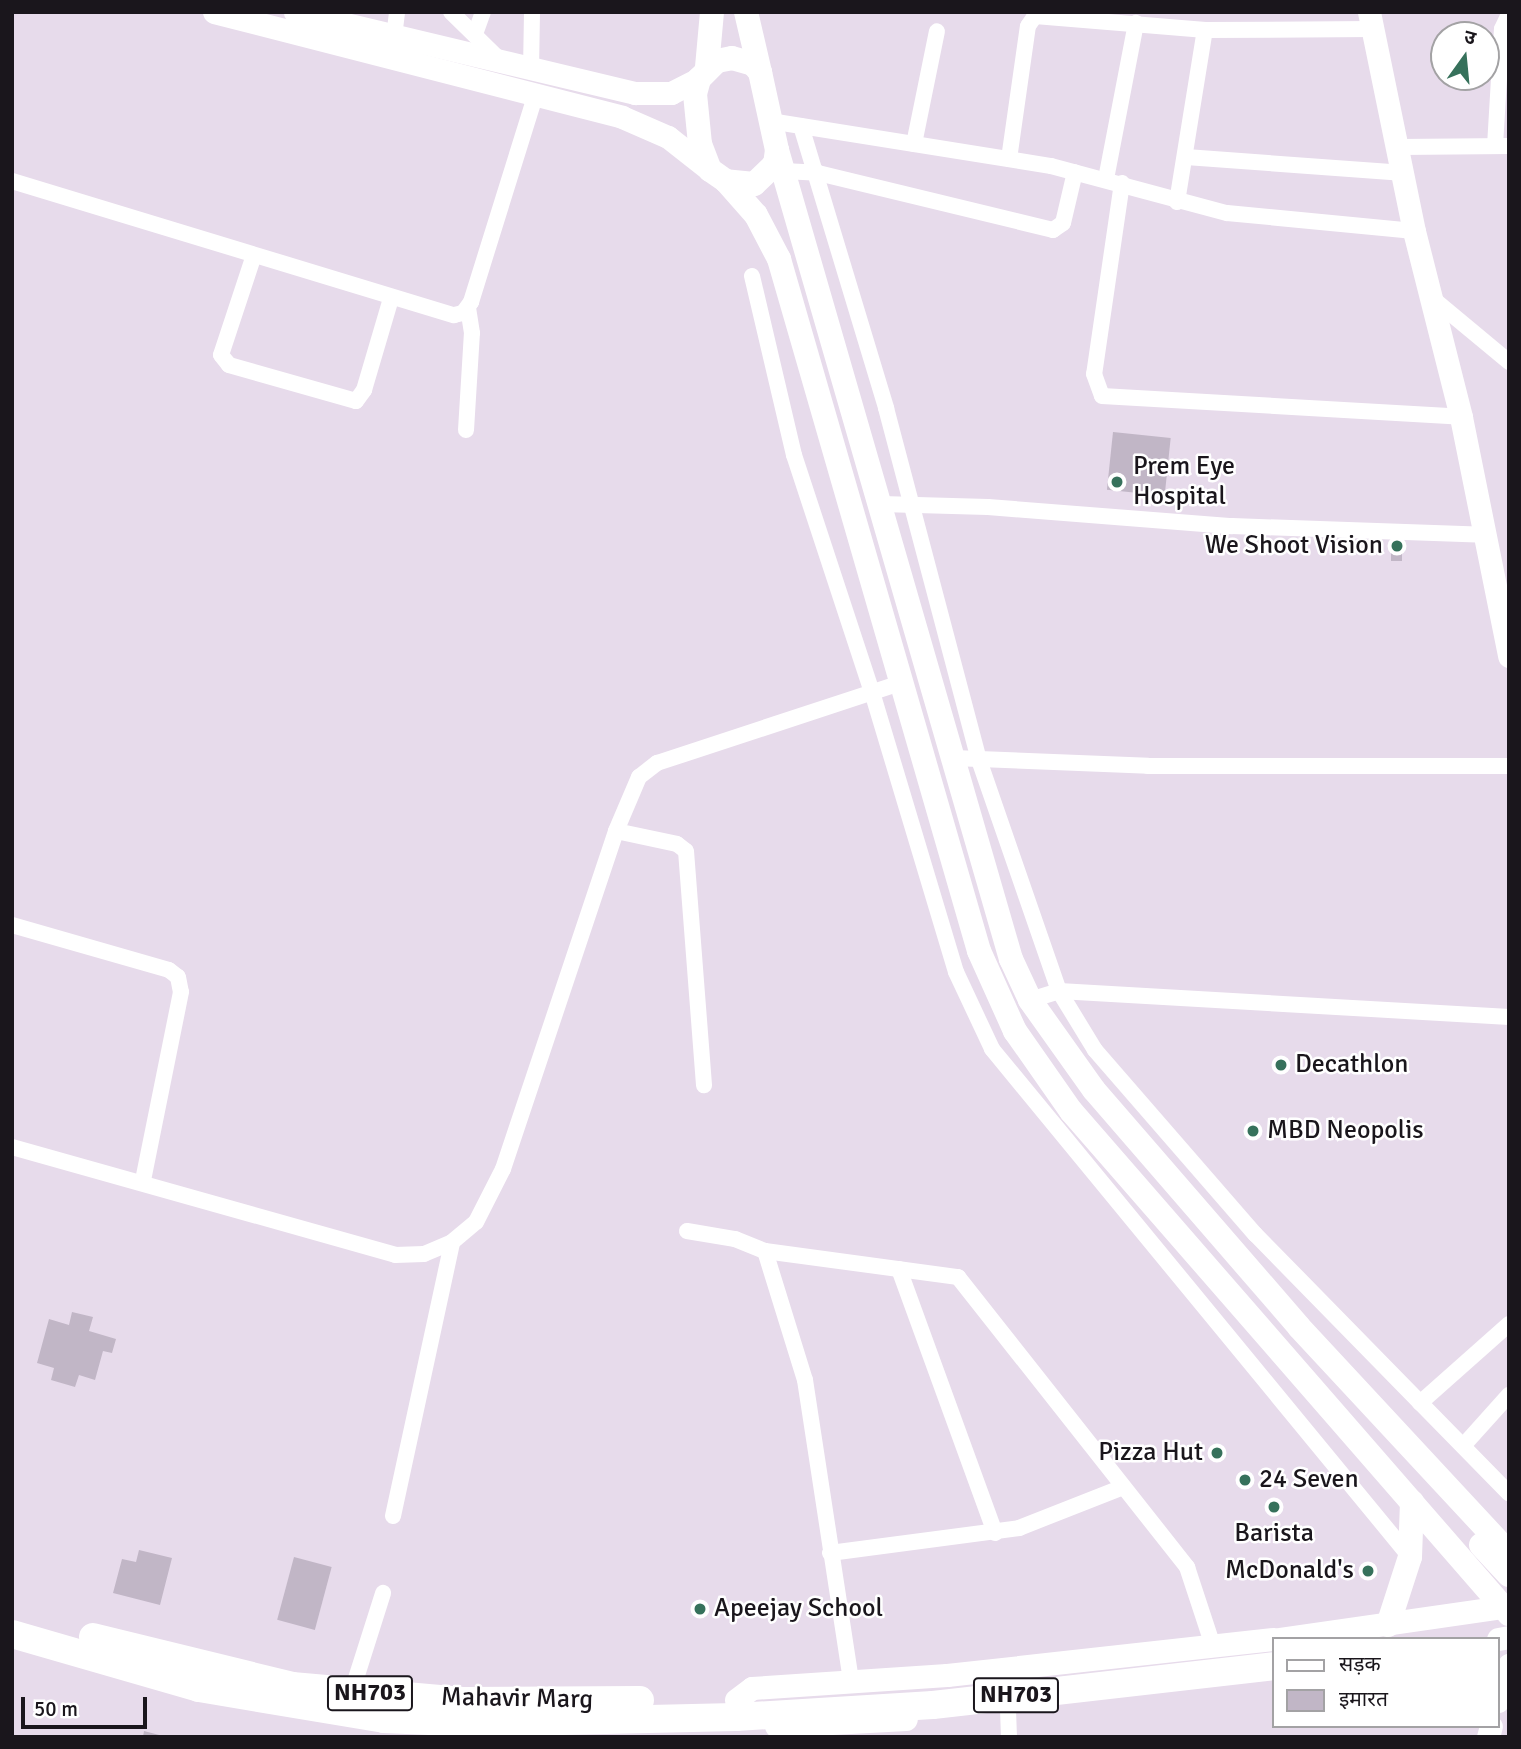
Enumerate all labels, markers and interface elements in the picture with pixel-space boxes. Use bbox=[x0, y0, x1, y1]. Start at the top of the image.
north arrow bbox=[1430, 21, 1500, 91]
text: उ bbox=[1461, 25, 1478, 51]
place label: Prem Eye Hospital bbox=[1133, 451, 1235, 512]
marker: Prem Eye Hospital bbox=[1107, 472, 1127, 492]
place label: We Shoot Vision bbox=[1205, 530, 1383, 562]
marker: We Shoot Vision bbox=[1389, 538, 1405, 554]
place label: Decathlon bbox=[1295, 1049, 1408, 1081]
marker: Decathlon bbox=[1273, 1057, 1289, 1073]
place label: MBD Neopolis bbox=[1267, 1115, 1424, 1147]
marker: MBD Neopolis bbox=[1245, 1123, 1261, 1139]
place label: Pizza Hut bbox=[1098, 1437, 1203, 1469]
marker: Pizza Hut bbox=[1209, 1445, 1225, 1461]
place label: 24 Seven bbox=[1259, 1464, 1359, 1496]
marker: 24 Seven bbox=[1237, 1472, 1253, 1488]
marker: Barista bbox=[1266, 1499, 1282, 1515]
place label: Barista bbox=[1234, 1518, 1314, 1550]
place label: McDonald's bbox=[1225, 1555, 1354, 1587]
marker: McDonald's bbox=[1360, 1563, 1376, 1579]
place label: Apeejay School bbox=[714, 1593, 883, 1625]
marker: Apeejay School bbox=[692, 1601, 708, 1617]
legend bbox=[1272, 1637, 1500, 1728]
text: सड़क bbox=[1339, 1651, 1381, 1677]
road number: NH703 bbox=[326, 1672, 414, 1714]
road number: NH703 bbox=[972, 1674, 1060, 1716]
scale bar bbox=[24, 1682, 150, 1726]
street label: Mahavir Marg bbox=[441, 1682, 593, 1716]
text: इमारत bbox=[1339, 1686, 1388, 1712]
text: 50 m bbox=[34, 1696, 78, 1722]

